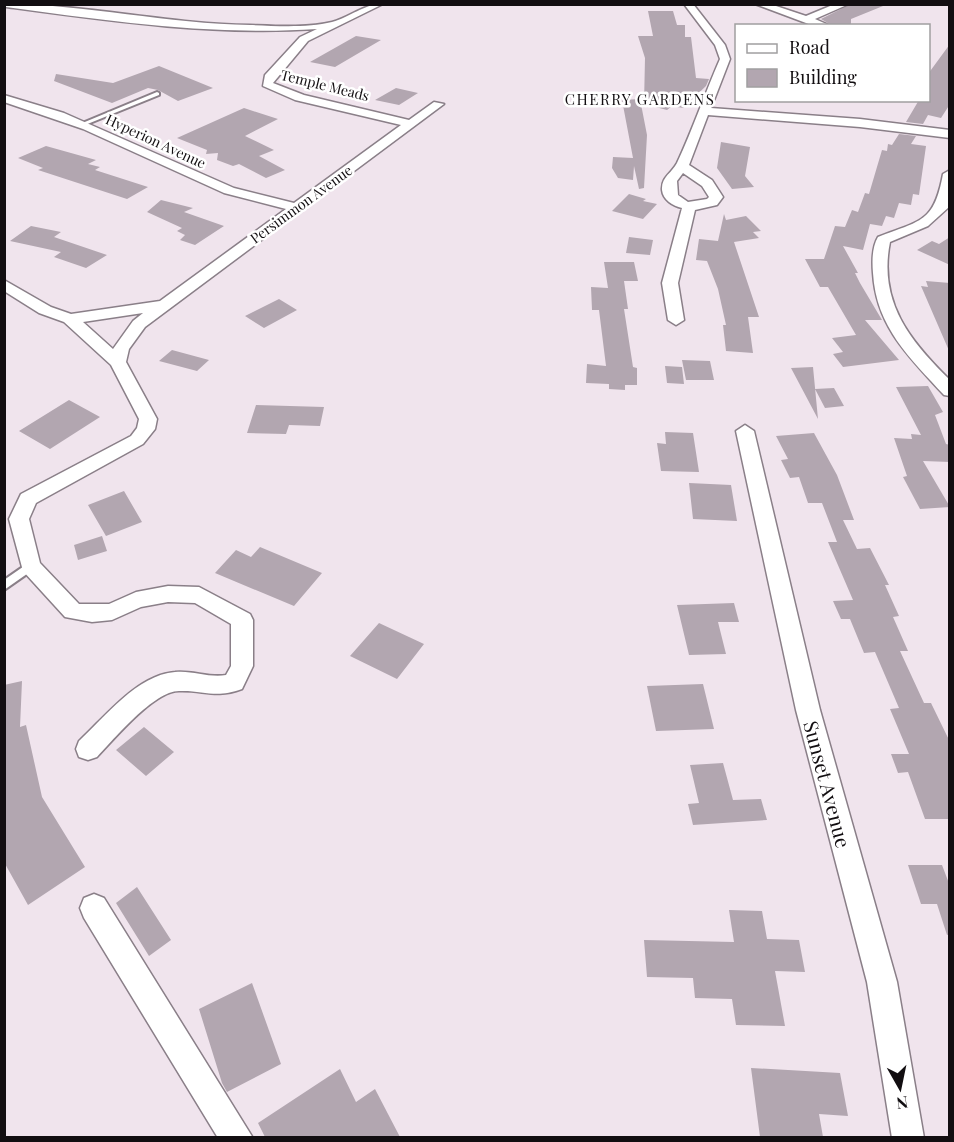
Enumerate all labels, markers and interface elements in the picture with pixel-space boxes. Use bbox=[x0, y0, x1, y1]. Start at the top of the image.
legend bbox=[735, 24, 930, 102]
text: Road bbox=[789, 35, 830, 59]
street label: Temple Meads bbox=[279, 65, 371, 105]
text: Building bbox=[789, 65, 857, 89]
district label: CHERRY GARDENS bbox=[565, 89, 715, 109]
street label: Hyperion Avenue bbox=[103, 110, 209, 172]
street label: Persimmon Avenue bbox=[246, 161, 356, 247]
street label: Sunset Avenue bbox=[798, 717, 858, 851]
north arrow bbox=[870, 1058, 930, 1118]
text: N bbox=[895, 1092, 910, 1115]

